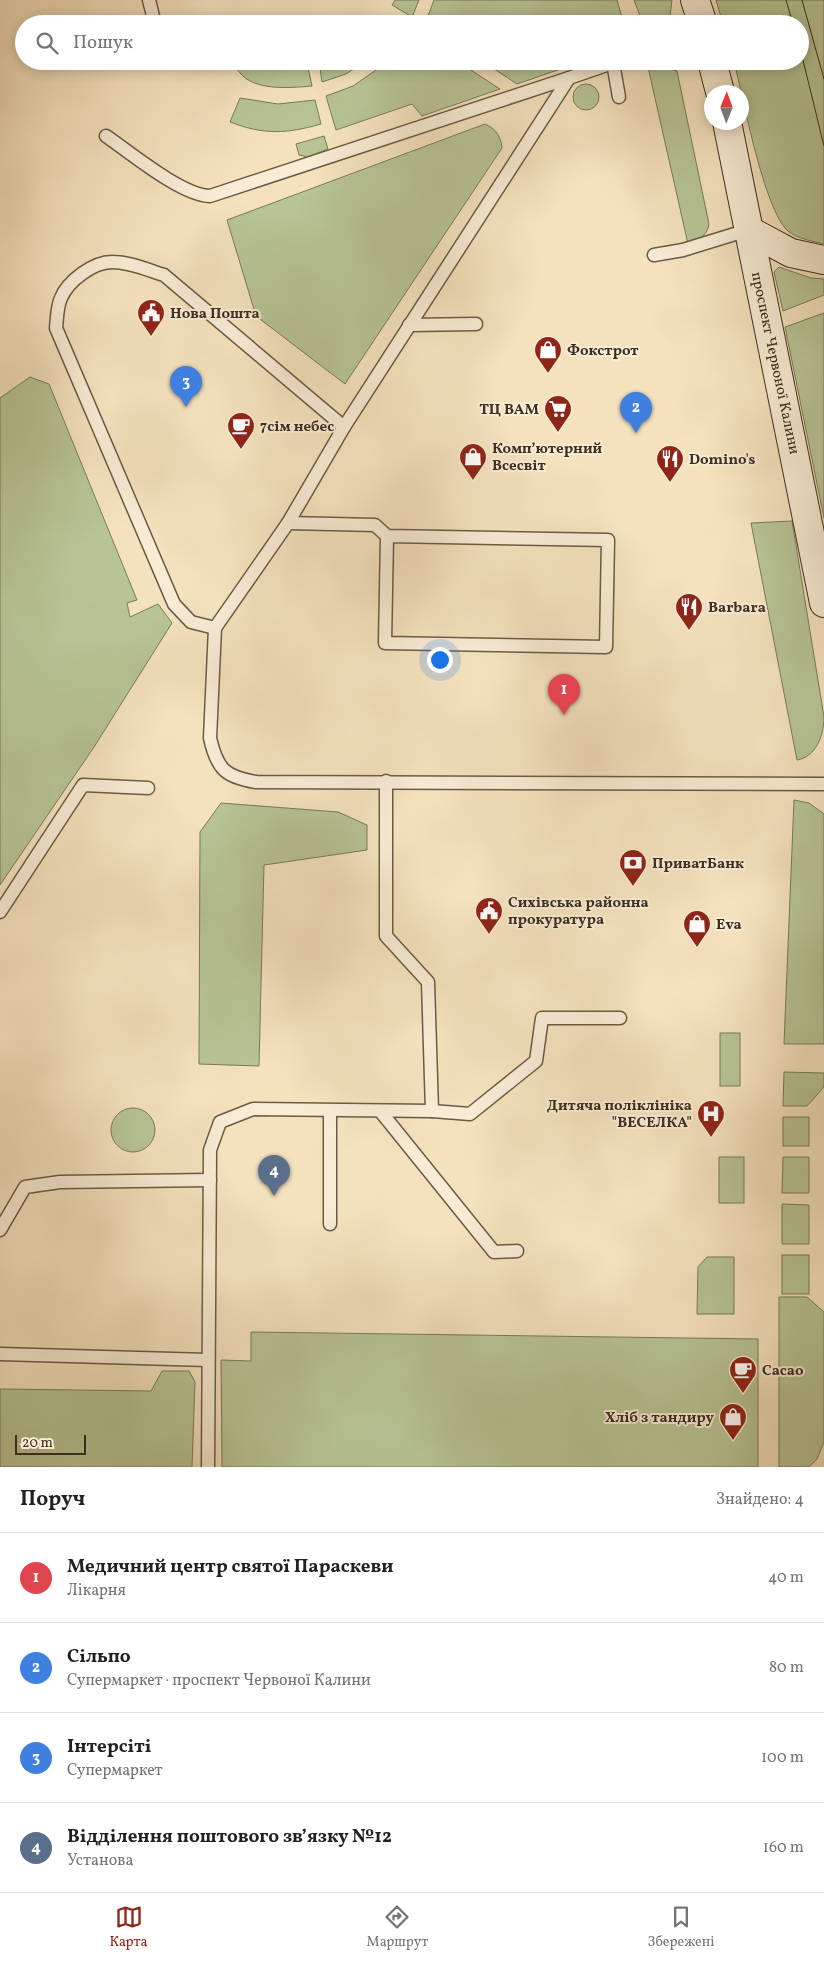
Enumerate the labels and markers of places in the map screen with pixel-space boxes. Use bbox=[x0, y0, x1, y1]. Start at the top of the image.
public building icon: Нова Пошта bbox=[136, 298, 166, 337]
place label: Нова Пошта bbox=[170, 304, 260, 325]
shop icon: Фокстрот bbox=[533, 335, 563, 374]
place label: Фокстрот bbox=[567, 341, 639, 362]
pin: 3 bbox=[170, 366, 202, 407]
pin: 2 bbox=[620, 392, 652, 433]
supermarket icon: ТЦ ВАМ bbox=[543, 394, 573, 433]
place label: ТЦ ВАМ bbox=[479, 400, 539, 421]
cafe icon: 7сім небес bbox=[226, 411, 256, 450]
place label: 7сім небес bbox=[260, 417, 334, 438]
place label: Компʼютерний Всесвіт bbox=[492, 439, 603, 477]
shop icon: Компʼютерний Всесвіт bbox=[458, 442, 488, 481]
restaurant icon: Domino's bbox=[655, 444, 685, 483]
place label: Domino's bbox=[689, 450, 755, 471]
restaurant icon: Barbara bbox=[674, 592, 704, 631]
place label: Barbara bbox=[708, 598, 766, 619]
pin: 1 bbox=[548, 674, 580, 715]
bank icon: ПриватБанк bbox=[618, 848, 648, 887]
place label: ПриватБанк bbox=[652, 854, 744, 875]
place label: Сихівська районна прокуратура bbox=[508, 893, 649, 931]
public building icon: Сихівська районна прокуратура bbox=[474, 896, 504, 935]
shop icon: Eva bbox=[682, 909, 712, 948]
place label: Eva bbox=[716, 915, 742, 936]
place label: Дитяча поліклініка "ВЕСЕЛКА" bbox=[547, 1096, 692, 1134]
hospital icon: Дитяча поліклініка "ВЕСЕЛКА" bbox=[696, 1099, 726, 1138]
pin: 4 bbox=[258, 1155, 290, 1196]
cafe icon: Cacao bbox=[728, 1355, 758, 1394]
place label: Cacao bbox=[762, 1361, 804, 1382]
shop icon: Хліб з тандиру bbox=[718, 1402, 748, 1441]
place label: Хліб з тандиру bbox=[605, 1408, 715, 1429]

